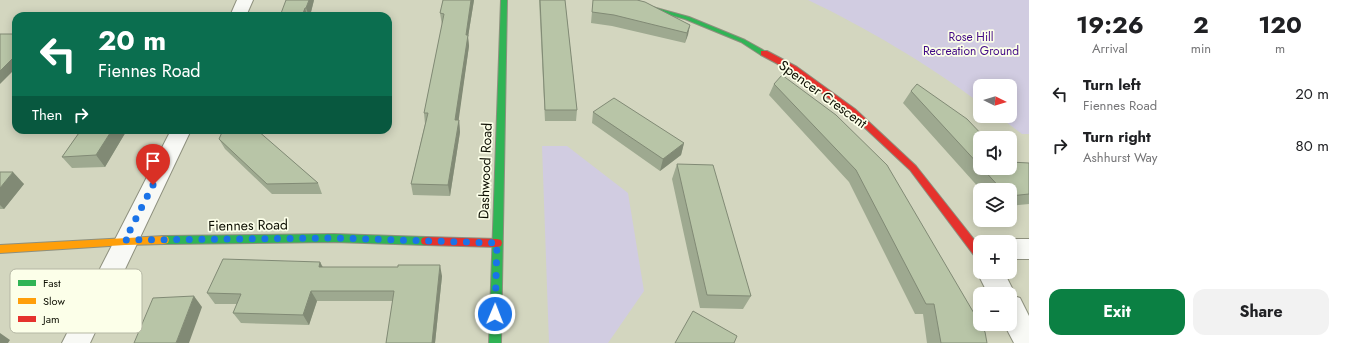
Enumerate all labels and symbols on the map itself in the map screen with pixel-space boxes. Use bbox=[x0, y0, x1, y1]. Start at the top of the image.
park label: Rose Hill Recreation Ground bbox=[923, 28, 1019, 60]
street label: Spencer Crescent bbox=[775, 55, 872, 133]
north arrow bbox=[973, 79, 1017, 123]
street label: Dashwood Road bbox=[473, 123, 497, 219]
pin bbox=[136, 144, 170, 185]
street label: Fiennes Road bbox=[208, 214, 288, 236]
legend bbox=[10, 269, 142, 333]
text: Fast bbox=[43, 275, 61, 291]
text: Slow bbox=[43, 293, 65, 309]
position arrow bbox=[474, 293, 516, 335]
text: Jam bbox=[41, 311, 60, 327]

